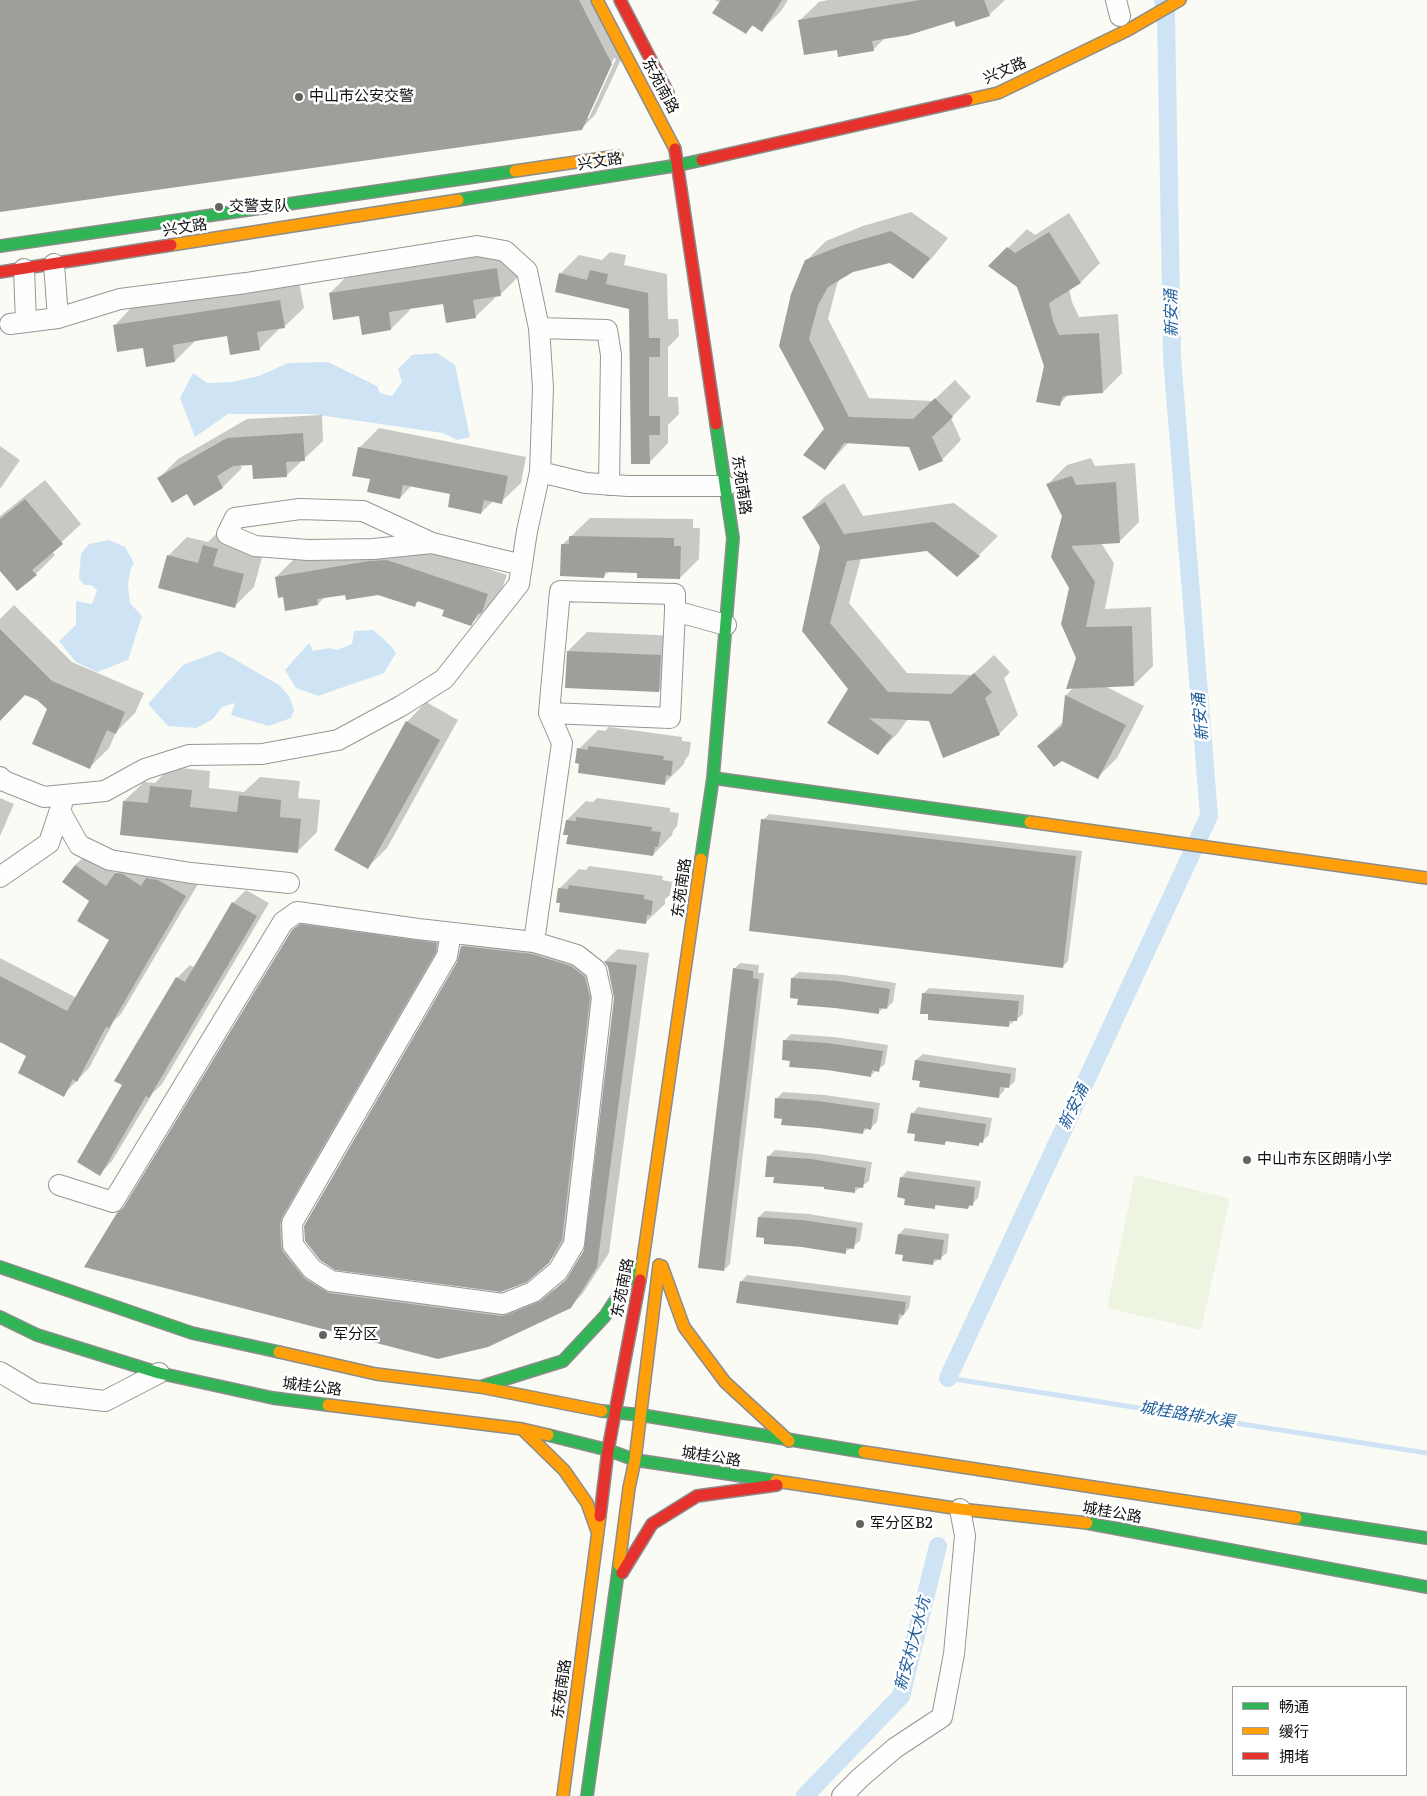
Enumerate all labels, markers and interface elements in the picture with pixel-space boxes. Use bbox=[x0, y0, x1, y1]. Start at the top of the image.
street label: 兴文路 bbox=[981, 54, 1029, 88]
street label: 东苑南路 bbox=[638, 55, 682, 117]
place label: 中山市公安交警 bbox=[309, 88, 414, 106]
marker: 中山市公安交警 bbox=[293, 91, 305, 103]
street label: 兴文路 bbox=[576, 150, 624, 174]
place label: 交警支队 bbox=[229, 198, 289, 216]
marker: 交警支队 bbox=[213, 201, 225, 213]
street label: 兴文路 bbox=[161, 216, 209, 240]
water label: 新安涌 bbox=[1162, 289, 1182, 337]
street label: 东苑南路 bbox=[728, 454, 754, 516]
water label: 新安涌 bbox=[1189, 692, 1213, 742]
street label: 东苑南路 bbox=[669, 857, 695, 919]
water label: 新安涌 bbox=[1055, 1081, 1093, 1133]
place label: 中山市东区朗晴小学 bbox=[1257, 1151, 1392, 1169]
marker: 中山市东区朗晴小学 bbox=[1241, 1154, 1253, 1166]
street label: 东苑南路 bbox=[608, 1257, 638, 1319]
place label: 军分区 bbox=[333, 1326, 378, 1344]
marker: 军分区 bbox=[317, 1329, 329, 1341]
street label: 城桂公路 bbox=[281, 1374, 343, 1400]
water label: 城桂路排水渠 bbox=[1138, 1398, 1236, 1432]
street label: 城桂公路 bbox=[680, 1443, 742, 1471]
street label: 城桂公路 bbox=[1081, 1499, 1143, 1527]
place label: 军分区B2 bbox=[870, 1515, 933, 1533]
marker: 军分区B2 bbox=[854, 1518, 866, 1530]
water label: 新安村大水坑 bbox=[891, 1595, 935, 1693]
street label: 东苑南路 bbox=[549, 1658, 575, 1720]
legend bbox=[1232, 1686, 1407, 1776]
text: 畅通 bbox=[1279, 1694, 1309, 1717]
text: 缓行 bbox=[1279, 1719, 1309, 1742]
text: 拥堵 bbox=[1279, 1744, 1309, 1767]

